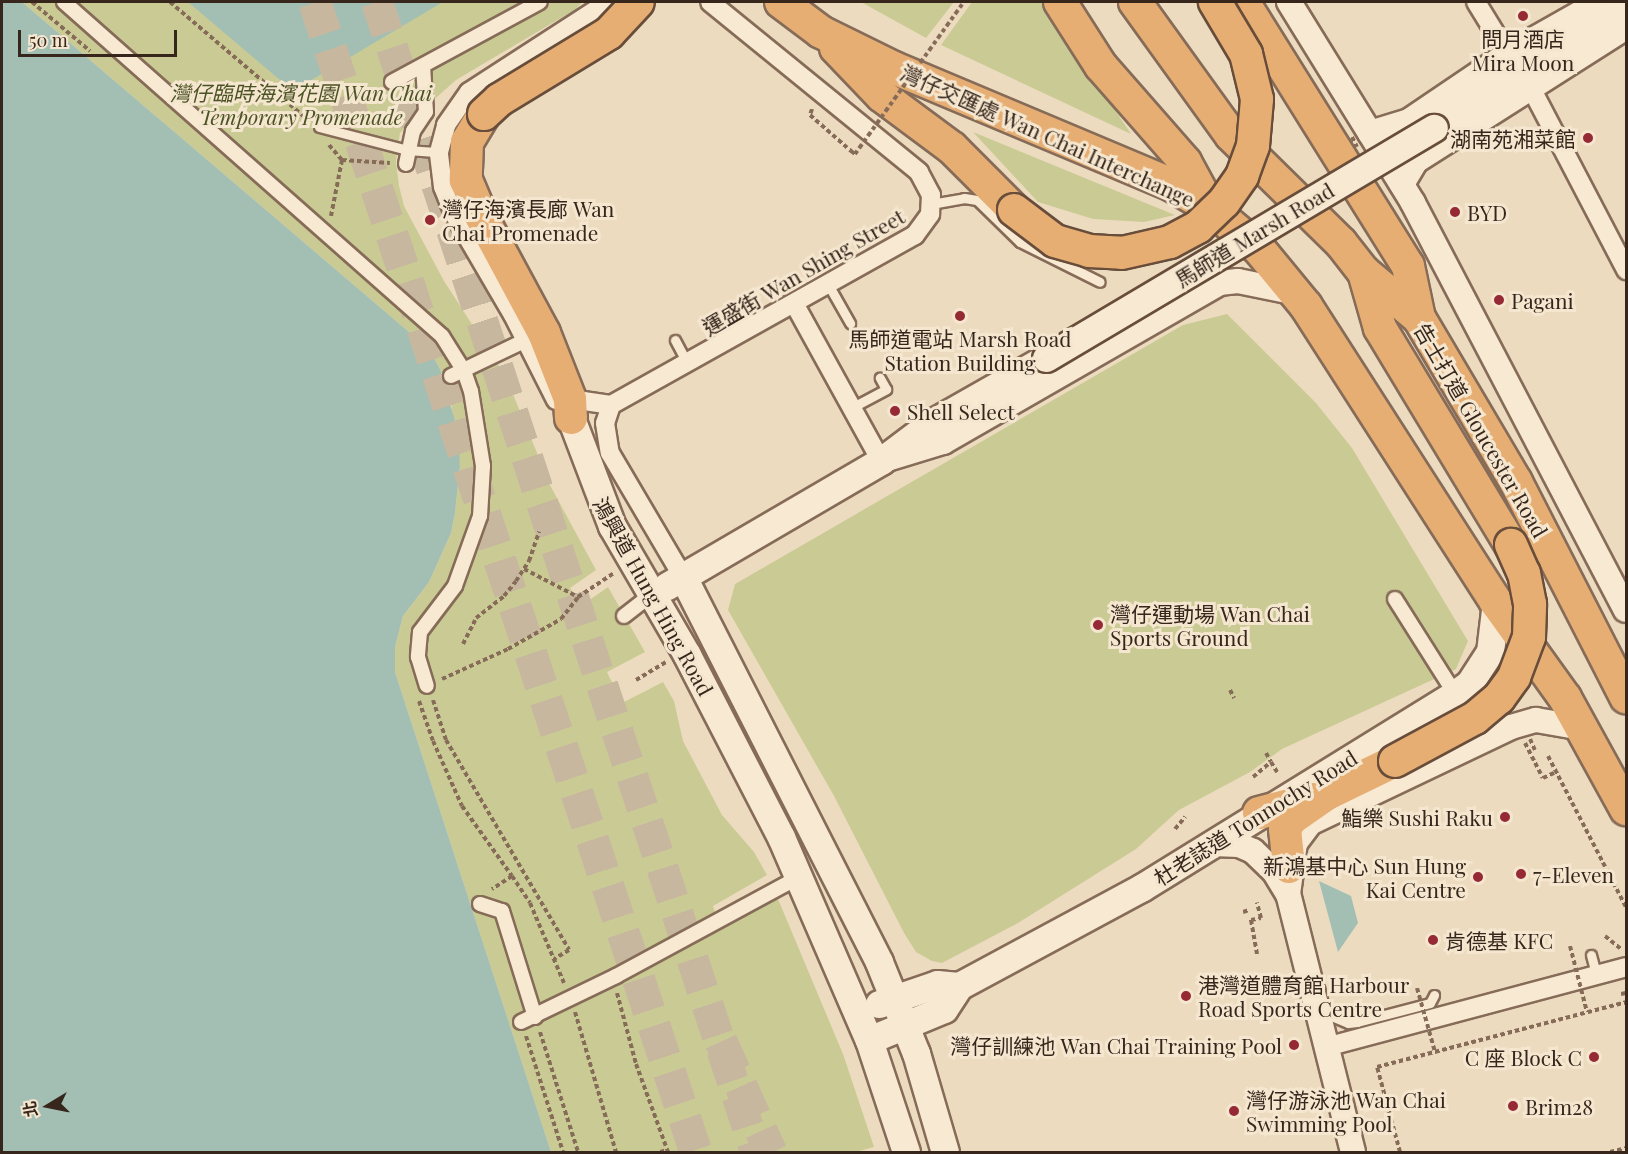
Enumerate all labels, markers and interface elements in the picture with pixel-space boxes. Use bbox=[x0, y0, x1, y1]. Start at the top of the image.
marker: 問月酒店 Mira Moon bbox=[1516, 9, 1530, 23]
scale bar bbox=[21, 18, 180, 56]
place label: 問月酒店 Mira Moon bbox=[1472, 25, 1574, 75]
text: 50 m bbox=[29, 28, 68, 52]
street label: 灣仔交匯處 Wan Chai Interchange bbox=[897, 59, 1199, 211]
park label: 灣仔臨時海濱花園 Wan Chai Temporary Promenade bbox=[170, 79, 432, 129]
place label: 湖南苑湘菜館 bbox=[1450, 125, 1576, 151]
marker: 湖南苑湘菜館 bbox=[1581, 131, 1595, 145]
street label: 馬師道 Marsh Road bbox=[1170, 177, 1338, 291]
place label: 灣仔海濱長廊 Wan Chai Promenade bbox=[442, 195, 614, 245]
place label: BYD bbox=[1467, 199, 1507, 225]
street label: 運盛街 Wan Shing Street bbox=[697, 203, 909, 339]
marker: BYD bbox=[1448, 205, 1462, 219]
marker: 灣仔海濱長廊 Wan Chai Promenade bbox=[423, 213, 437, 227]
place label: Pagani bbox=[1511, 287, 1574, 313]
marker: Pagani bbox=[1492, 293, 1506, 307]
marker: 馬師道電站 Marsh Road Station Building bbox=[953, 309, 967, 323]
street label: 告士打道 Gloucester Road bbox=[1410, 318, 1554, 542]
place label: 馬師道電站 Marsh Road Station Building bbox=[849, 325, 1071, 375]
place label: Shell Select bbox=[907, 398, 1015, 424]
marker: Shell Select bbox=[888, 404, 902, 418]
street label: 鴻興道 Hung Hing Road bbox=[589, 492, 719, 700]
place label: 灣仔運動場 Wan Chai Sports Ground bbox=[1110, 600, 1310, 650]
marker: 灣仔運動場 Wan Chai Sports Ground bbox=[1091, 618, 1105, 632]
street label: 杜老誌道 Tonnochy Road bbox=[1149, 744, 1361, 890]
place label: 鮨樂 Sushi Raku bbox=[1341, 804, 1493, 830]
marker: 鮨樂 Sushi Raku bbox=[1498, 810, 1512, 824]
place label: 新鴻基中心 Sun Hung Kai Centre bbox=[1263, 852, 1466, 902]
place label: 7-Eleven bbox=[1533, 861, 1614, 887]
marker: 7-Eleven bbox=[1514, 867, 1528, 881]
marker: 新鴻基中心 Sun Hung Kai Centre bbox=[1471, 870, 1485, 884]
place label: 肯德基 KFC bbox=[1445, 927, 1553, 953]
marker: 肯德基 KFC bbox=[1426, 933, 1440, 947]
place label: 港灣道體育館 Harbour Road Sports Centre bbox=[1198, 971, 1409, 1021]
marker: 港灣道體育館 Harbour Road Sports Centre bbox=[1179, 989, 1193, 1003]
place label: 灣仔訓練池 Wan Chai Training Pool bbox=[950, 1032, 1282, 1058]
marker: 灣仔訓練池 Wan Chai Training Pool bbox=[1287, 1038, 1301, 1052]
place label: C 座 Block C bbox=[1464, 1044, 1582, 1070]
marker: C 座 Block C bbox=[1587, 1050, 1601, 1064]
north arrow bbox=[18, 1076, 78, 1136]
place label: 灣仔游泳池 Wan Chai Swimming Pool bbox=[1246, 1086, 1446, 1136]
place label: Brim28 bbox=[1525, 1093, 1593, 1119]
marker: Brim28 bbox=[1506, 1099, 1520, 1113]
text: 北 bbox=[18, 1100, 42, 1119]
marker: 灣仔游泳池 Wan Chai Swimming Pool bbox=[1227, 1104, 1241, 1118]

